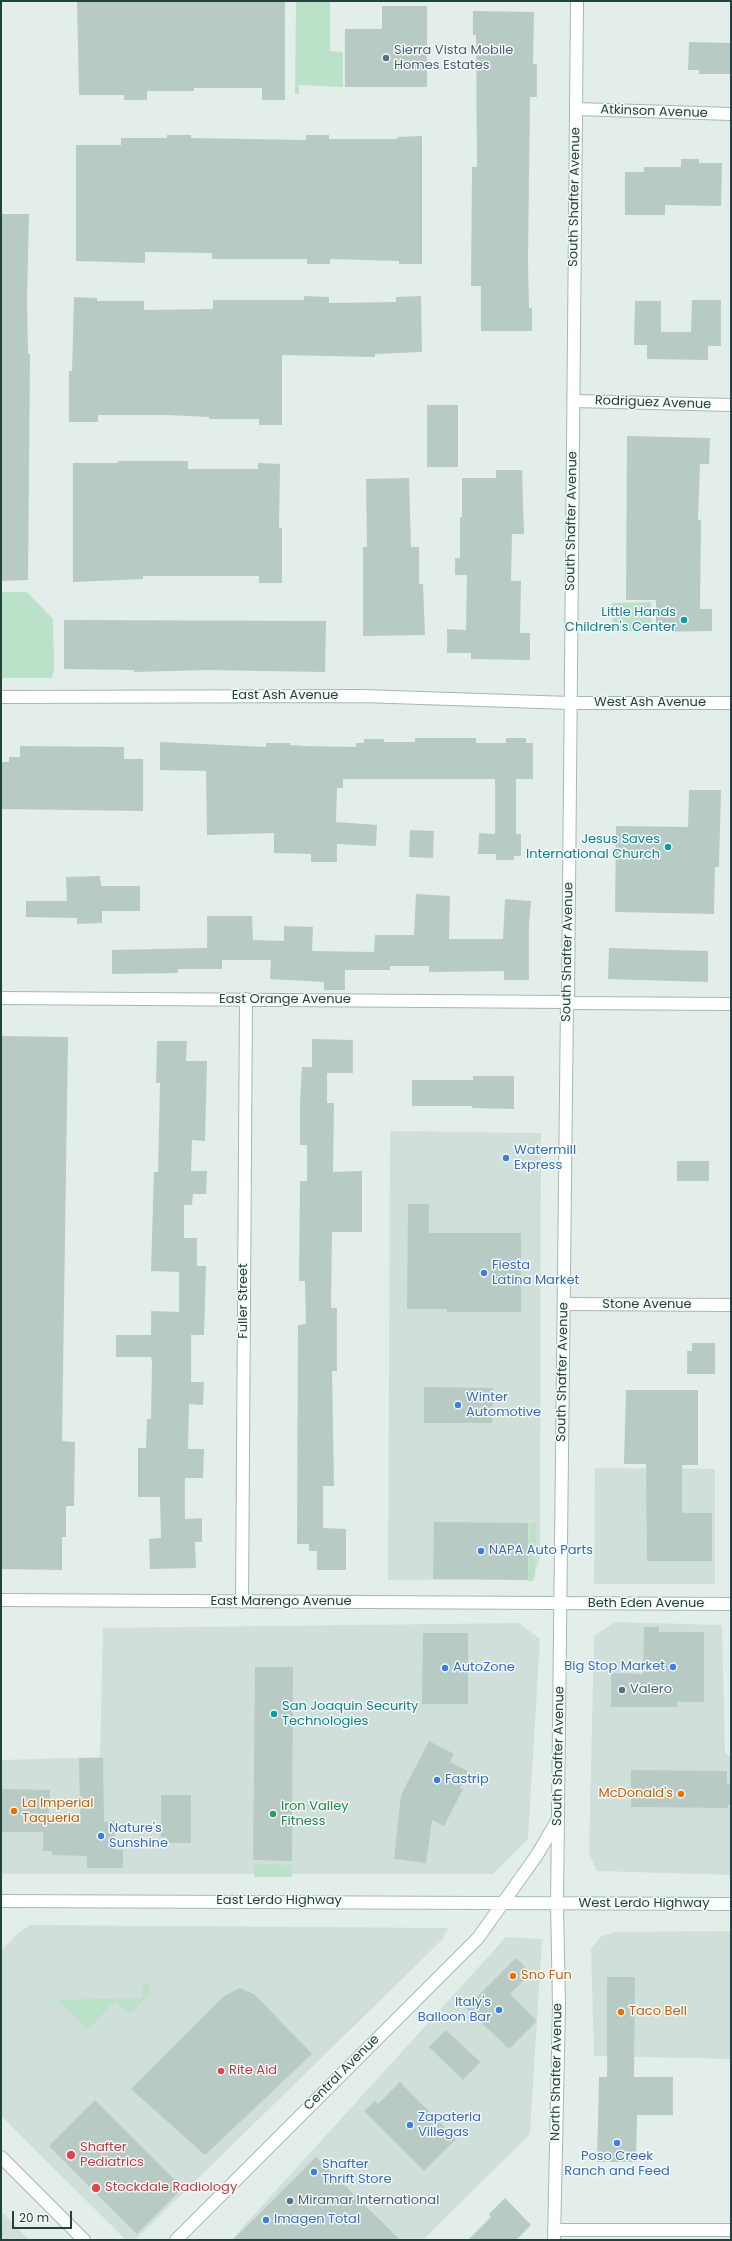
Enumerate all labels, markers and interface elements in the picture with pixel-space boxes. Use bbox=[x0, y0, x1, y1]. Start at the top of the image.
place label: Sierra Vista Mobile Homes Estates bbox=[394, 43, 513, 74]
marker: Sierra Vista Mobile Homes Estates bbox=[381, 53, 391, 63]
street label: Atkinson Avenue bbox=[600, 102, 708, 122]
street label: South Shafter Avenue bbox=[566, 127, 584, 267]
street label: Rodriguez Avenue bbox=[595, 393, 711, 413]
street label: South Shafter Avenue bbox=[563, 451, 581, 591]
place label: Little Hands Children's Center bbox=[565, 605, 676, 636]
marker: Little Hands Children's Center bbox=[679, 615, 689, 625]
street label: East Ash Avenue bbox=[232, 688, 338, 704]
street label: West Ash Avenue bbox=[594, 695, 706, 711]
place label: Jesus Saves International Church bbox=[526, 832, 660, 863]
marker: Jesus Saves International Church bbox=[663, 842, 673, 852]
street label: South Shafter Avenue bbox=[559, 882, 577, 1022]
street label: East Orange Avenue bbox=[219, 992, 351, 1008]
place label: Watermill Express bbox=[514, 1143, 576, 1174]
marker: Watermill Express bbox=[501, 1153, 511, 1163]
place label: Fiesta Latina Market bbox=[492, 1258, 579, 1289]
street label: Fuller Street bbox=[236, 1263, 252, 1339]
marker: Fiesta Latina Market bbox=[479, 1268, 489, 1278]
street label: Stone Avenue bbox=[602, 1297, 692, 1313]
street label: South Shafter Avenue bbox=[554, 1302, 572, 1442]
place label: Winter Automotive bbox=[466, 1390, 541, 1421]
marker: Winter Automotive bbox=[453, 1400, 463, 1410]
place label: NAPA Auto Parts bbox=[489, 1543, 593, 1559]
marker: NAPA Auto Parts bbox=[476, 1546, 486, 1556]
street label: East Marengo Avenue bbox=[210, 1594, 352, 1610]
street label: Beth Eden Avenue bbox=[588, 1596, 704, 1612]
place label: Big Stop Market bbox=[564, 1659, 665, 1675]
place label: AutoZone bbox=[453, 1660, 515, 1676]
marker: Big Stop Market bbox=[668, 1662, 678, 1672]
marker: AutoZone bbox=[440, 1663, 450, 1673]
place label: Valero bbox=[630, 1682, 672, 1698]
marker: Valero bbox=[617, 1685, 627, 1695]
street label: South Shafter Avenue bbox=[550, 1686, 568, 1826]
place label: San Joaquin Security Technologies bbox=[282, 1699, 418, 1730]
marker: San Joaquin Security Technologies bbox=[269, 1709, 279, 1719]
place label: Fastrip bbox=[445, 1772, 489, 1788]
marker: Fastrip bbox=[432, 1775, 442, 1785]
place label: McDonald's bbox=[598, 1786, 673, 1802]
marker: McDonald's bbox=[676, 1789, 686, 1799]
place label: La Imperial Taqueria bbox=[22, 1796, 93, 1827]
place label: Iron Valley Fitness bbox=[281, 1799, 349, 1830]
marker: La Imperial Taqueria bbox=[9, 1806, 19, 1816]
marker: Iron Valley Fitness bbox=[268, 1809, 278, 1819]
place label: Nature's Sunshine bbox=[109, 1821, 168, 1852]
marker: Nature's Sunshine bbox=[96, 1831, 106, 1841]
street label: East Lerdo Highway bbox=[216, 1893, 342, 1909]
street label: West Lerdo Highway bbox=[579, 1896, 709, 1912]
place label: Sno Fun bbox=[521, 1968, 572, 1984]
marker: Sno Fun bbox=[508, 1971, 518, 1981]
place label: Italy's Balloon Bar bbox=[418, 1995, 491, 2026]
street label: North Shafter Avenue bbox=[548, 2003, 566, 2141]
place label: Taco Bell bbox=[629, 2004, 687, 2020]
marker: Italy's Balloon Bar bbox=[494, 2005, 504, 2015]
marker: Taco Bell bbox=[616, 2007, 626, 2017]
street label: Central Avenue bbox=[301, 2032, 383, 2114]
place label: Rite Aid bbox=[229, 2063, 277, 2079]
marker: Rite Aid bbox=[216, 2066, 226, 2076]
place label: Zapateria Villegas bbox=[418, 2110, 481, 2141]
marker: Zapateria Villegas bbox=[405, 2120, 415, 2130]
marker: Poso Creek Ranch and Feed bbox=[612, 2138, 622, 2148]
place label: Shafter Pediatrics bbox=[80, 2140, 144, 2171]
marker: Shafter Pediatrics bbox=[65, 2149, 77, 2161]
place label: Poso Creek Ranch and Feed bbox=[564, 2149, 670, 2180]
place label: Shafter Thrift Store bbox=[322, 2157, 391, 2188]
marker: Shafter Thrift Store bbox=[309, 2167, 319, 2177]
place label: Stockdale Radiology bbox=[105, 2180, 237, 2196]
marker: Stockdale Radiology bbox=[90, 2182, 102, 2194]
place label: Miramar International bbox=[298, 2193, 439, 2209]
marker: Miramar International bbox=[285, 2196, 295, 2206]
scale bar bbox=[14, 2203, 74, 2229]
text: 20 m bbox=[19, 2209, 49, 2226]
place label: Imagen Total bbox=[274, 2212, 360, 2228]
marker: Imagen Total bbox=[261, 2215, 271, 2225]

